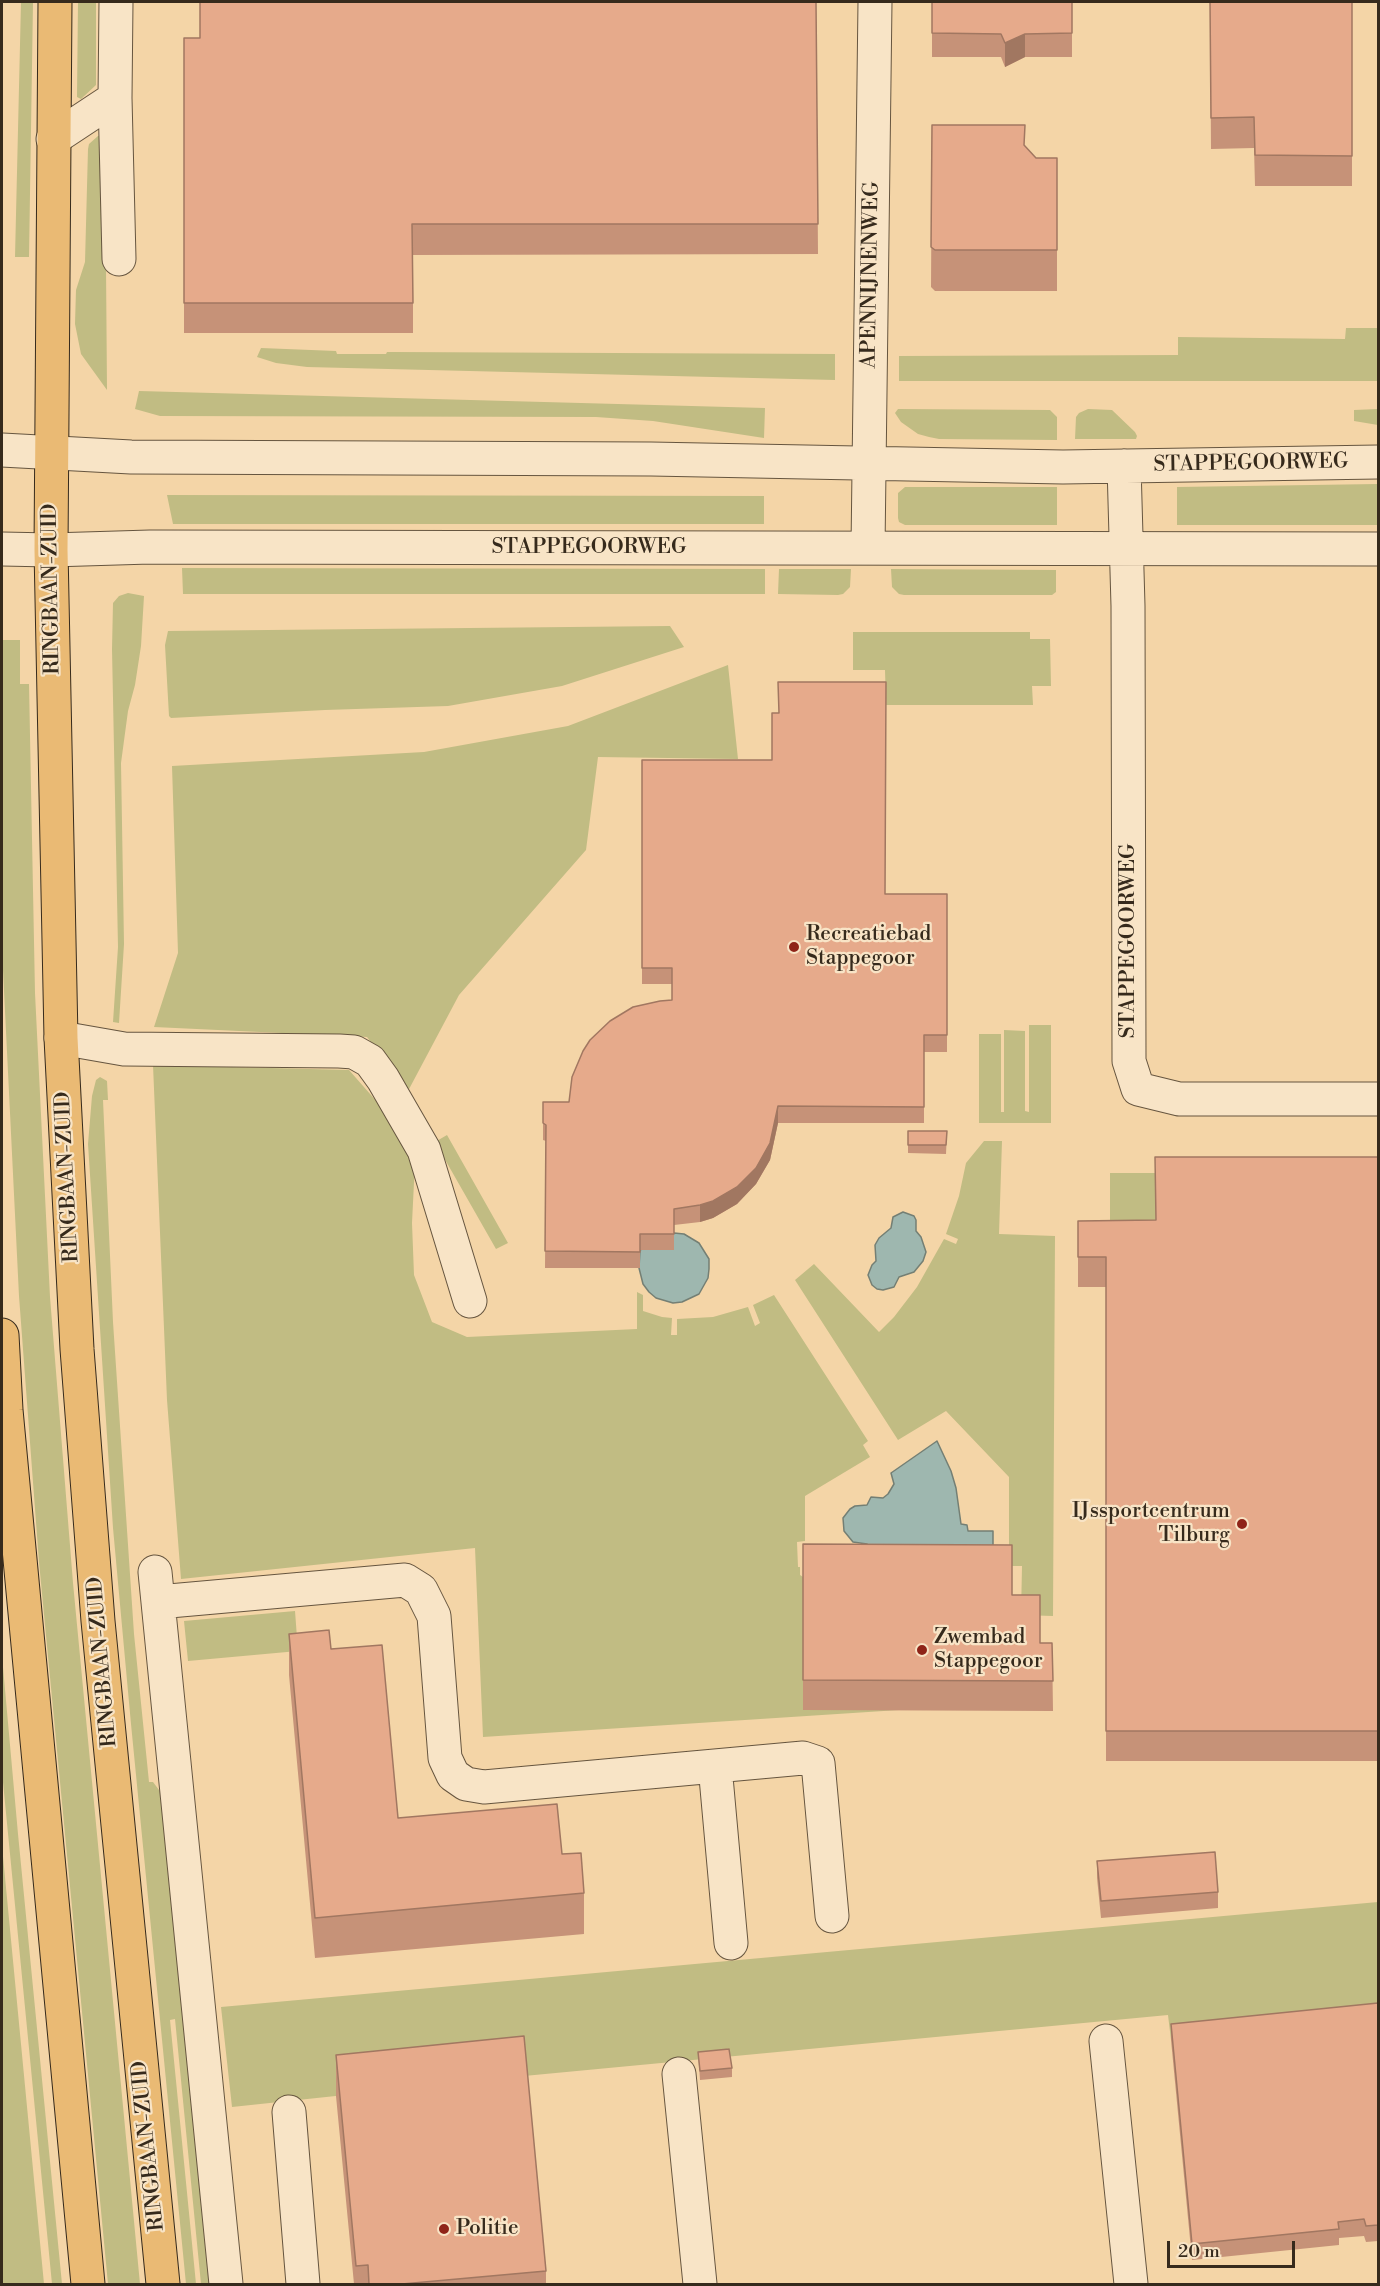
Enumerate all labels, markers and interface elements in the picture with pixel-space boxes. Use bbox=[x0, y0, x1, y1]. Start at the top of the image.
street label: APENNIJNENWEG bbox=[857, 181, 885, 369]
street label: STAPPEGOORWEG bbox=[1153, 450, 1349, 478]
street label: RINGBAAN-ZUID bbox=[38, 503, 66, 675]
street label: STAPPEGOORWEG bbox=[491, 535, 687, 561]
street label: STAPPEGOORWEG bbox=[1116, 843, 1142, 1039]
place label: Recreatiebad Stappegoor bbox=[806, 922, 931, 972]
marker: Recreatiebad Stappegoor bbox=[787, 940, 801, 954]
street label: RINGBAAN-ZUID bbox=[51, 1091, 85, 1263]
place label: IJssportcentrum Tilburg bbox=[1072, 1499, 1230, 1549]
marker: IJssportcentrum Tilburg bbox=[1235, 1517, 1249, 1531]
street label: RINGBAAN-ZUID bbox=[83, 1576, 123, 1748]
place label: Zwembad Stappegoor bbox=[934, 1625, 1043, 1675]
marker: Zwembad Stappegoor bbox=[915, 1643, 929, 1657]
street label: RINGBAAN-ZUID bbox=[128, 2060, 170, 2232]
place label: Politie bbox=[456, 2216, 519, 2242]
marker: Politie bbox=[437, 2222, 451, 2236]
scale bar bbox=[1170, 2229, 1298, 2267]
text: 20 m bbox=[1178, 2240, 1220, 2263]

